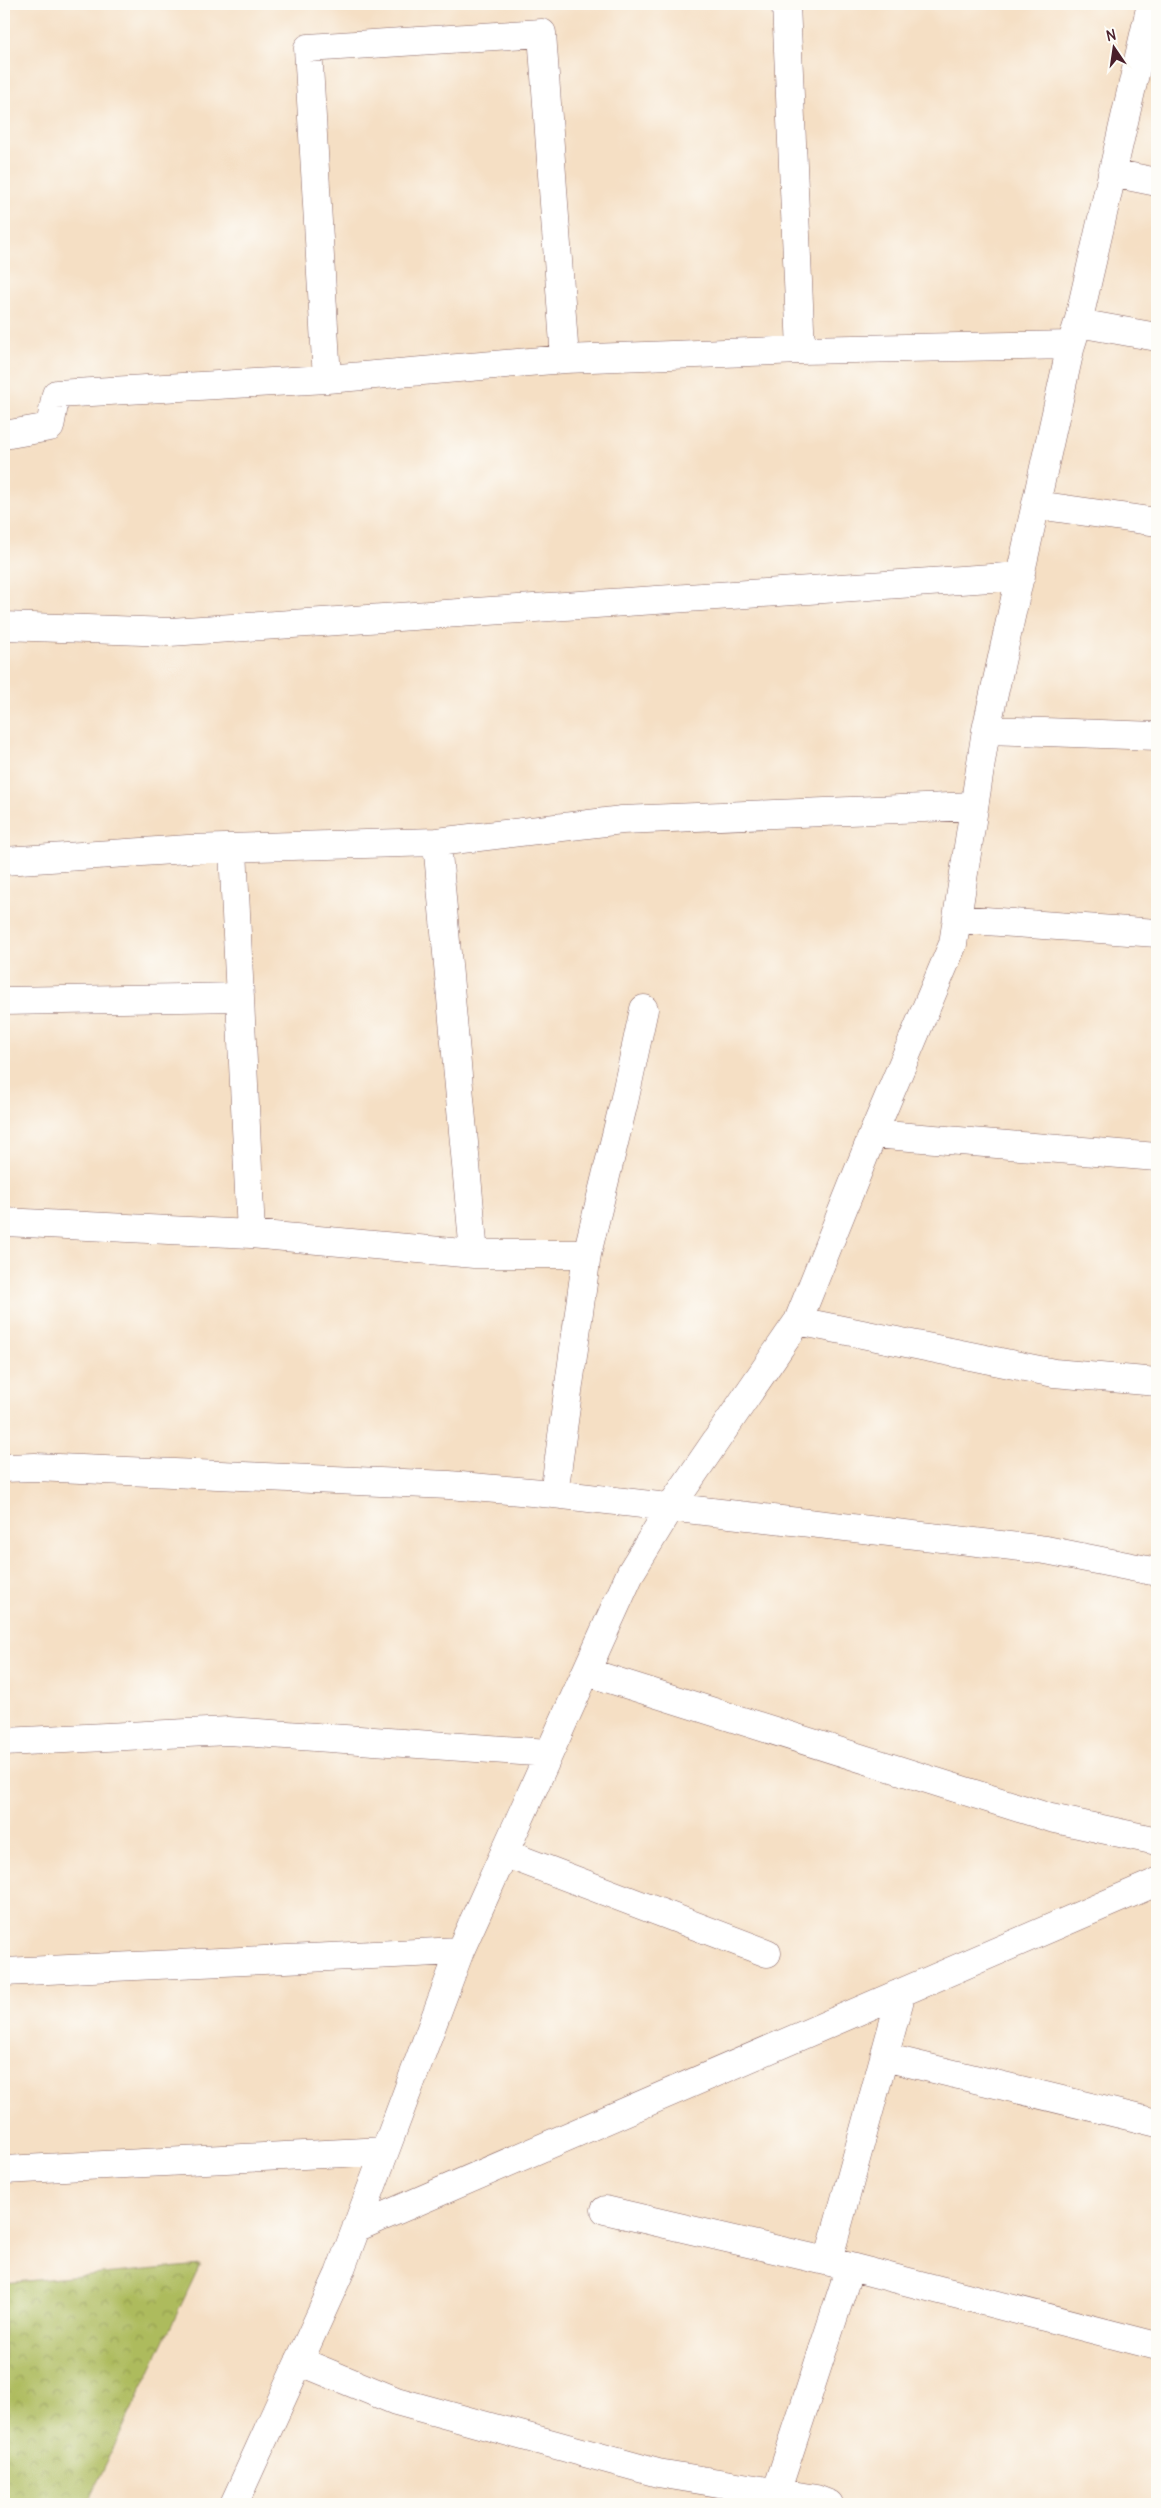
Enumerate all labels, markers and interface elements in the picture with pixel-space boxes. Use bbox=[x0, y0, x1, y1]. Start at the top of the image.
north arrow bbox=[1088, 22, 1138, 72]
text: N bbox=[1104, 25, 1118, 45]

